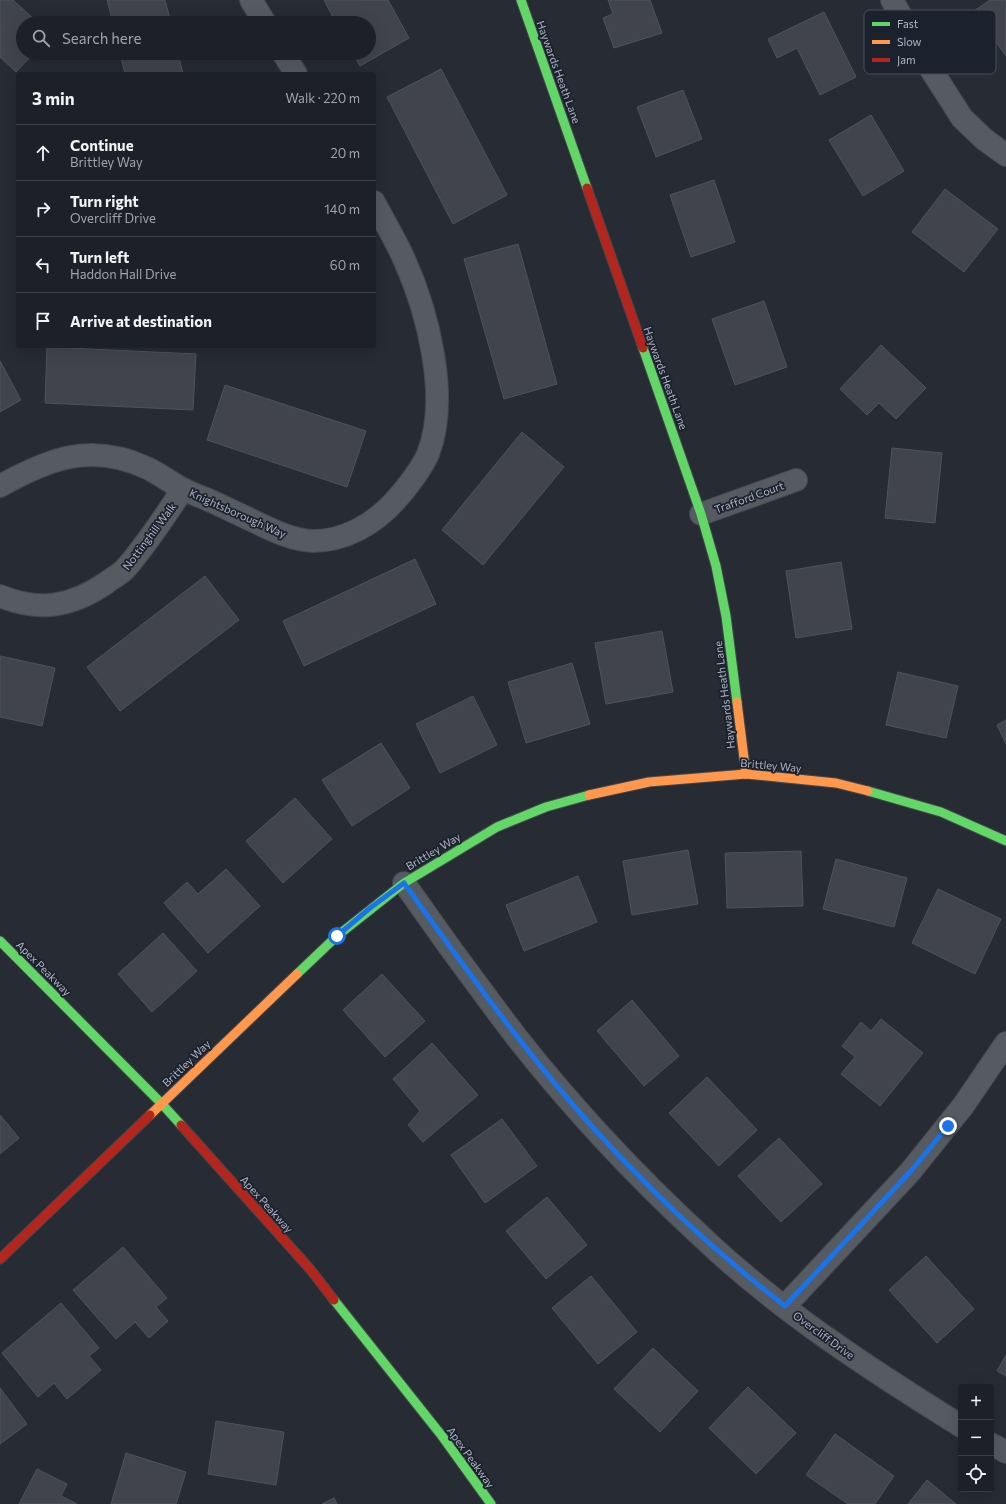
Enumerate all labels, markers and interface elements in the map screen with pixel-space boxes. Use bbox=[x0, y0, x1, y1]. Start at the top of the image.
legend bbox=[864, 10, 996, 74]
search box bbox=[16, 16, 376, 60]
text: Fast bbox=[897, 17, 919, 30]
street label: Haywards Heath Lane bbox=[534, 19, 584, 125]
icon: search bbox=[30, 27, 52, 49]
text: Search here bbox=[62, 29, 141, 47]
text: Slow bbox=[897, 35, 922, 48]
text: Jam bbox=[897, 53, 916, 67]
text: 3 min bbox=[32, 88, 75, 109]
text: Walk · 220 m bbox=[286, 90, 360, 106]
text: Continue bbox=[70, 136, 134, 154]
icon: ahead bbox=[32, 142, 54, 164]
text: 20 m bbox=[331, 145, 360, 161]
text: Brittley Way bbox=[70, 154, 143, 170]
text: Turn right bbox=[70, 192, 139, 210]
icon: right bbox=[32, 198, 54, 220]
text: 140 m bbox=[324, 201, 360, 217]
text: Overcliff Drive bbox=[70, 210, 156, 226]
text: Turn left bbox=[70, 248, 129, 266]
icon: left bbox=[32, 254, 54, 276]
text: 60 m bbox=[330, 257, 360, 273]
text: Haddon Hall Drive bbox=[70, 266, 176, 282]
icon: arrive bbox=[32, 310, 54, 332]
text: Arrive at destination bbox=[70, 312, 212, 330]
street label: Haywards Heath Lane bbox=[641, 325, 691, 431]
street label: Trafford Court bbox=[713, 478, 786, 516]
street label: Knightsborough Way bbox=[188, 486, 289, 540]
street label: Nottinghill Walk bbox=[119, 500, 179, 572]
street label: Haywards Heath Lane bbox=[711, 640, 737, 750]
street label: Brittley Way bbox=[740, 756, 803, 774]
street label: Brittley Way bbox=[403, 829, 463, 872]
route start bbox=[328, 927, 346, 945]
street label: Apex Peakway bbox=[14, 938, 74, 998]
street label: Brittley Way bbox=[159, 1037, 213, 1089]
route end bbox=[939, 1117, 957, 1135]
street label: Apex Peakway bbox=[238, 1173, 296, 1235]
street label: Overcliff Drive bbox=[791, 1308, 857, 1362]
map controls bbox=[958, 1384, 994, 1492]
button: + bbox=[958, 1384, 994, 1420]
button: − bbox=[958, 1420, 994, 1456]
street label: Apex Peakway bbox=[445, 1424, 498, 1490]
button: locate bbox=[958, 1456, 994, 1492]

